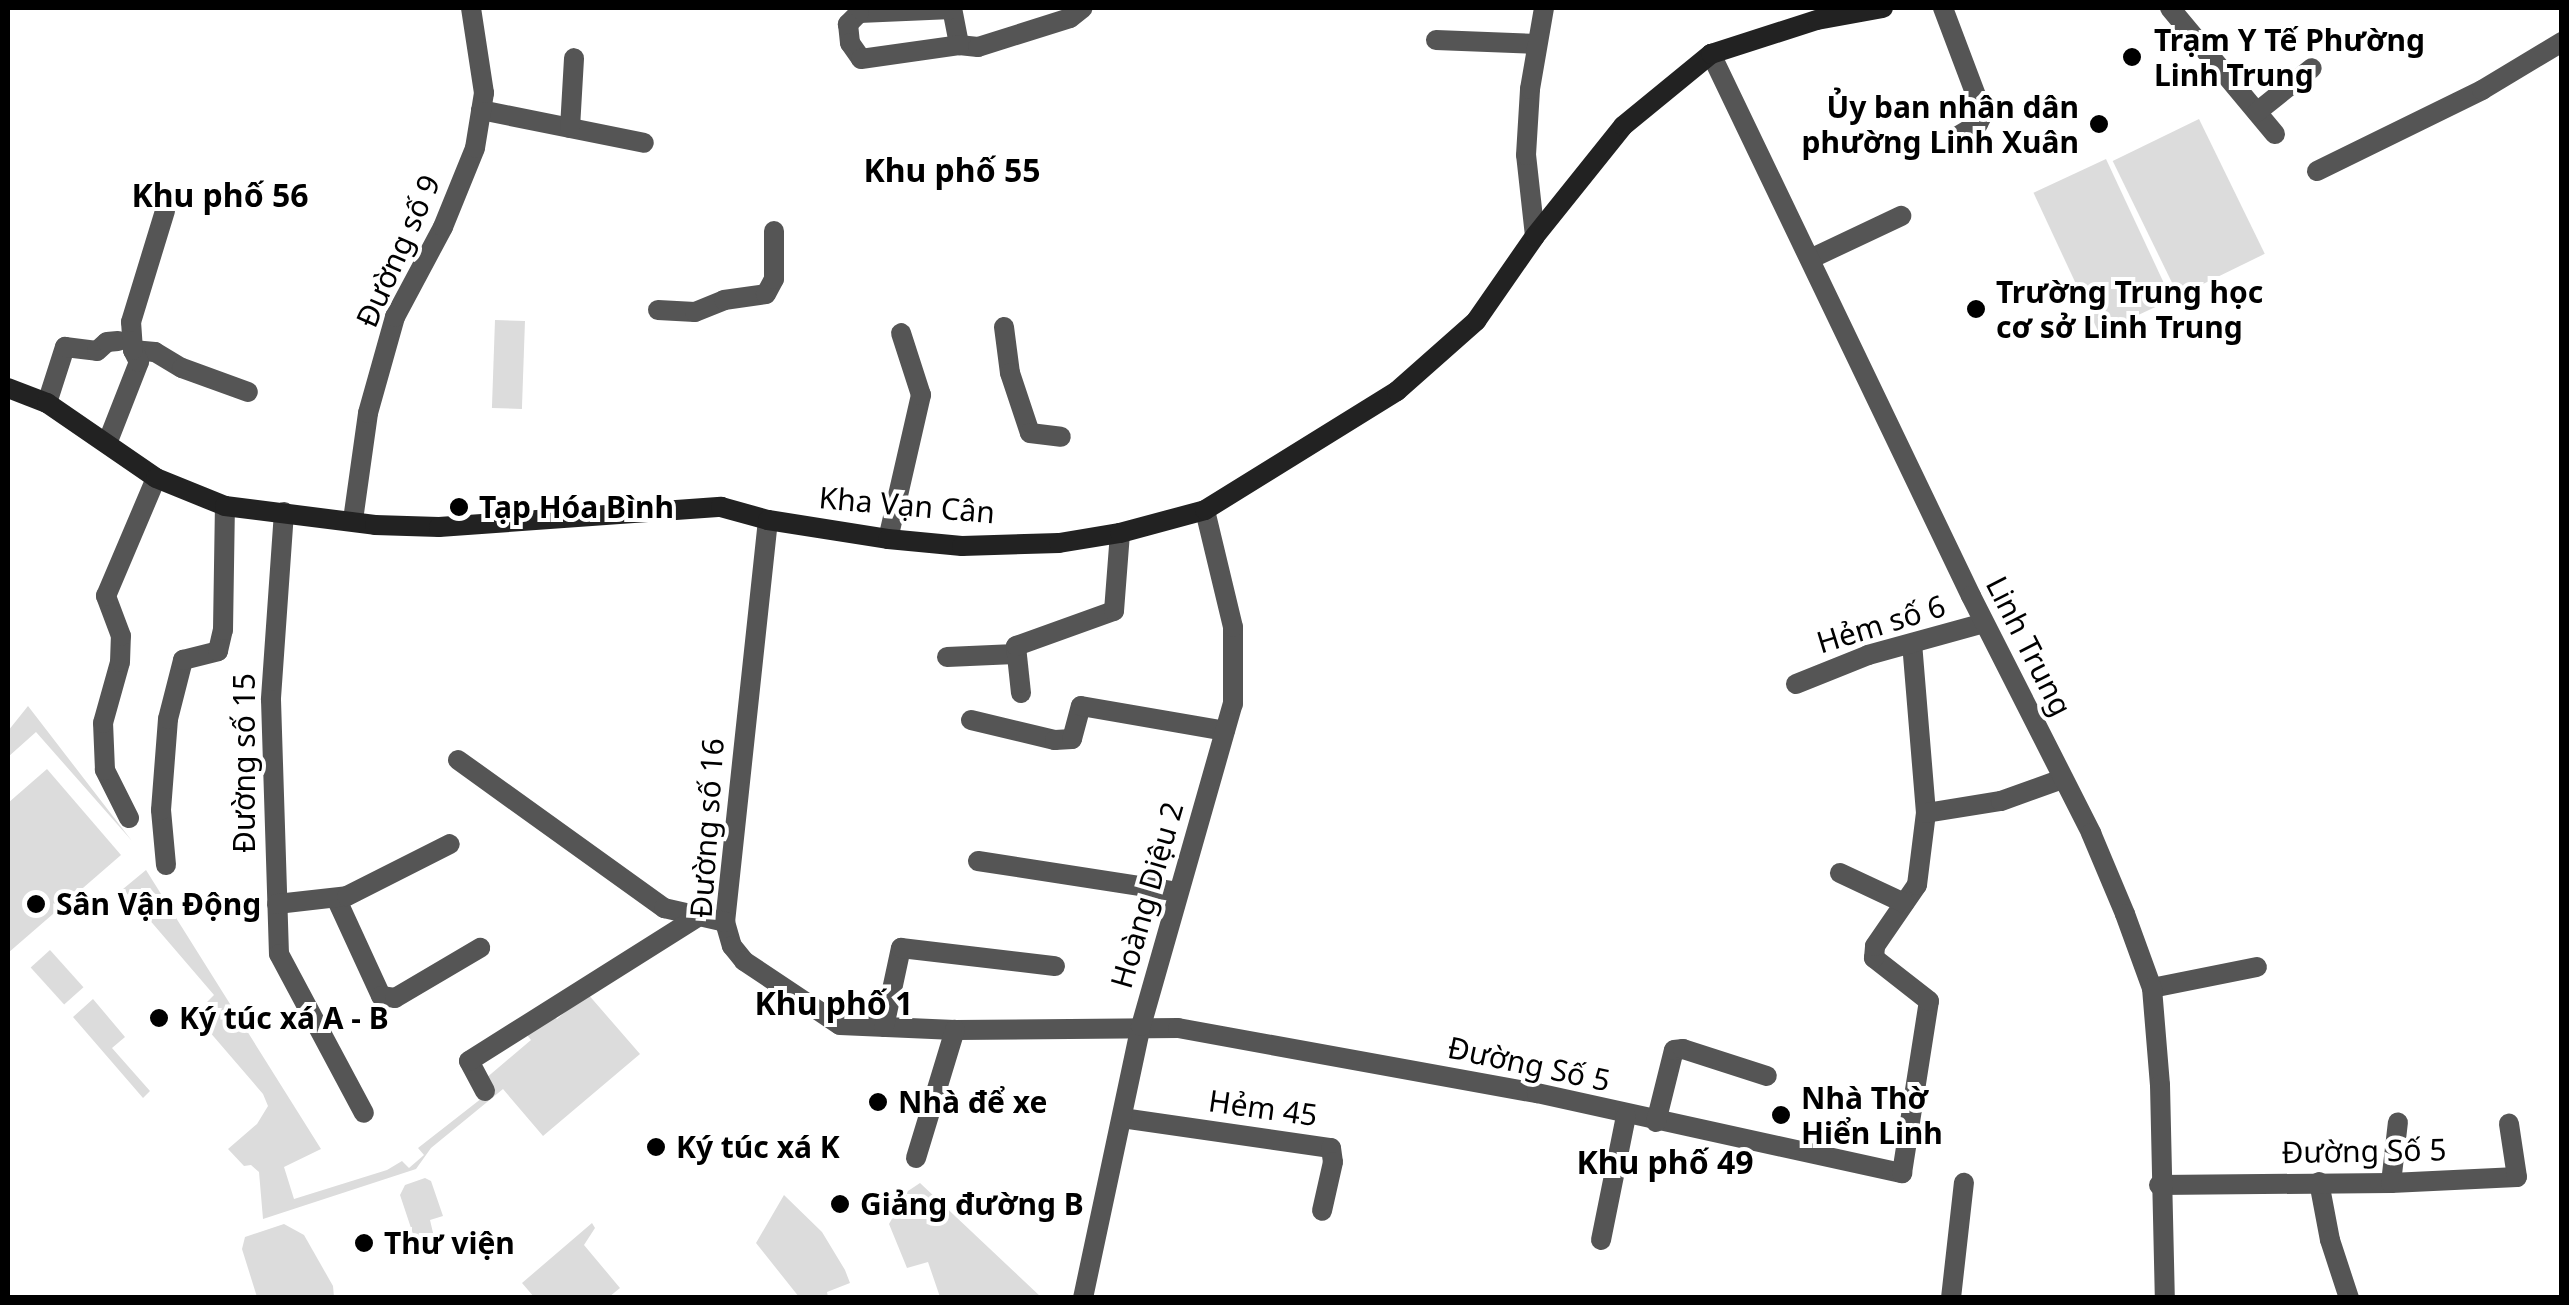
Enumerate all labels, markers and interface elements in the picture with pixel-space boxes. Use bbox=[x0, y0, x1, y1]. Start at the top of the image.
place label: Trạm Y Tế Phường Linh Trung bbox=[2154, 22, 2425, 92]
marker: Trạm Y Tế Phường Linh Trung bbox=[2119, 44, 2145, 70]
place label: Ủy ban nhân dân phường Linh Xuân bbox=[1802, 89, 2079, 160]
marker: Ủy ban nhân dân phường Linh Xuân bbox=[2088, 113, 2110, 135]
district label: Khu phố 55 bbox=[863, 151, 1041, 189]
street label: Đường số 9 bbox=[348, 169, 448, 333]
district label: Khu phố 56 bbox=[131, 176, 309, 214]
place label: Trường Trung học cơ sở Linh Trung bbox=[1996, 274, 2263, 344]
marker: Trường Trung học cơ sở Linh Trung bbox=[1965, 298, 1987, 320]
street label: Kha Vạn Cân bbox=[817, 479, 997, 531]
place label: Tạp Hóa Bình bbox=[479, 489, 674, 525]
marker: Tạp Hóa Bình bbox=[448, 496, 470, 518]
street label: Linh Trung bbox=[1979, 570, 2079, 722]
street label: Hẻm số 6 bbox=[1812, 587, 1950, 661]
street label: Đường số 15 bbox=[226, 673, 262, 853]
street label: Đường số 16 bbox=[683, 737, 731, 919]
street label: Hoàng Diệu 2 bbox=[1103, 798, 1191, 992]
place label: Sân Vận Động bbox=[56, 886, 261, 922]
marker: Sân Vận Động bbox=[25, 893, 47, 915]
district label: Khu phố 1 bbox=[755, 984, 913, 1022]
place label: Ký túc xá A - B bbox=[179, 1000, 389, 1036]
marker: Ký túc xá A - B bbox=[148, 1007, 170, 1029]
street label: Đường Số 5 bbox=[1445, 1029, 1613, 1099]
place label: Nhà Thờ Hiển Linh bbox=[1801, 1080, 1943, 1150]
street label: Hẻm 45 bbox=[1206, 1083, 1320, 1133]
place label: Nhà để xe bbox=[898, 1084, 1047, 1120]
marker: Nhà để xe bbox=[867, 1091, 889, 1113]
marker: Nhà Thờ Hiển Linh bbox=[1770, 1104, 1792, 1126]
place label: Ký túc xá K bbox=[676, 1129, 840, 1165]
street label: Đường Số 5 bbox=[2281, 1132, 2447, 1170]
marker: Ký túc xá K bbox=[645, 1136, 667, 1158]
district label: Khu phố 49 bbox=[1576, 1143, 1754, 1181]
place label: Giảng đường B bbox=[860, 1186, 1084, 1222]
marker: Giảng đường B bbox=[829, 1193, 851, 1215]
place label: Thư viện bbox=[384, 1225, 515, 1261]
marker: Thư viện bbox=[353, 1232, 375, 1254]

